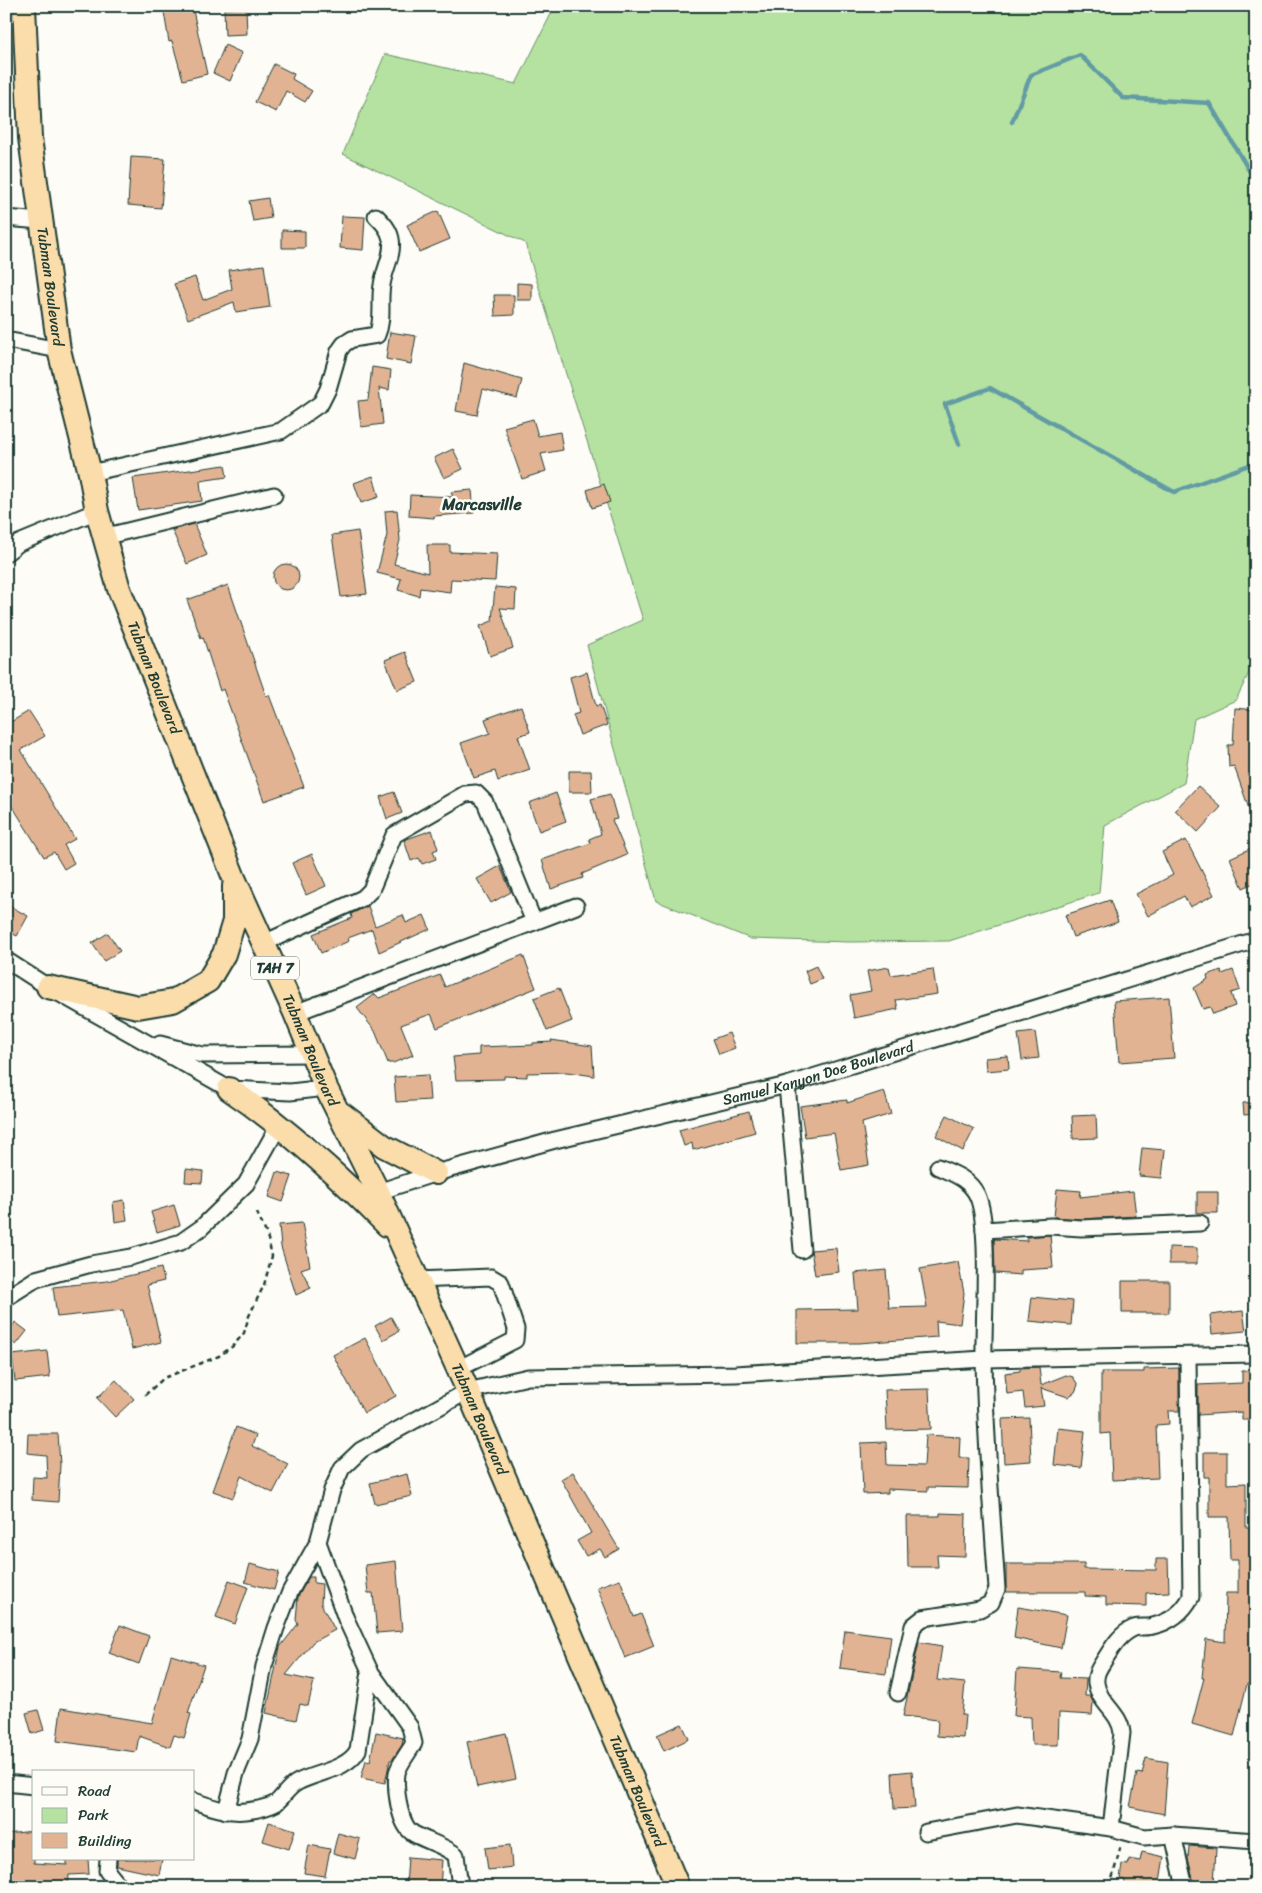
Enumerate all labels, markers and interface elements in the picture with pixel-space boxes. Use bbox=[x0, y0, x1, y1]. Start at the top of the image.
street label: Tubman Boulevard bbox=[29, 225, 71, 349]
district label: Marcasville bbox=[441, 490, 522, 519]
street label: Tubman Boulevard bbox=[120, 617, 189, 739]
road number: TAH 7 bbox=[251, 956, 299, 980]
street label: Tubman Boulevard bbox=[275, 990, 347, 1112]
street label: Samuel Kanyon Doe Boulevard bbox=[720, 1033, 918, 1113]
street label: Tubman Boulevard bbox=[444, 1359, 516, 1480]
street label: Tubman Boulevard bbox=[602, 1731, 673, 1852]
legend bbox=[32, 1770, 195, 1860]
text: Road bbox=[78, 1778, 111, 1804]
text: Park bbox=[78, 1802, 109, 1828]
text: Building bbox=[78, 1828, 132, 1854]

